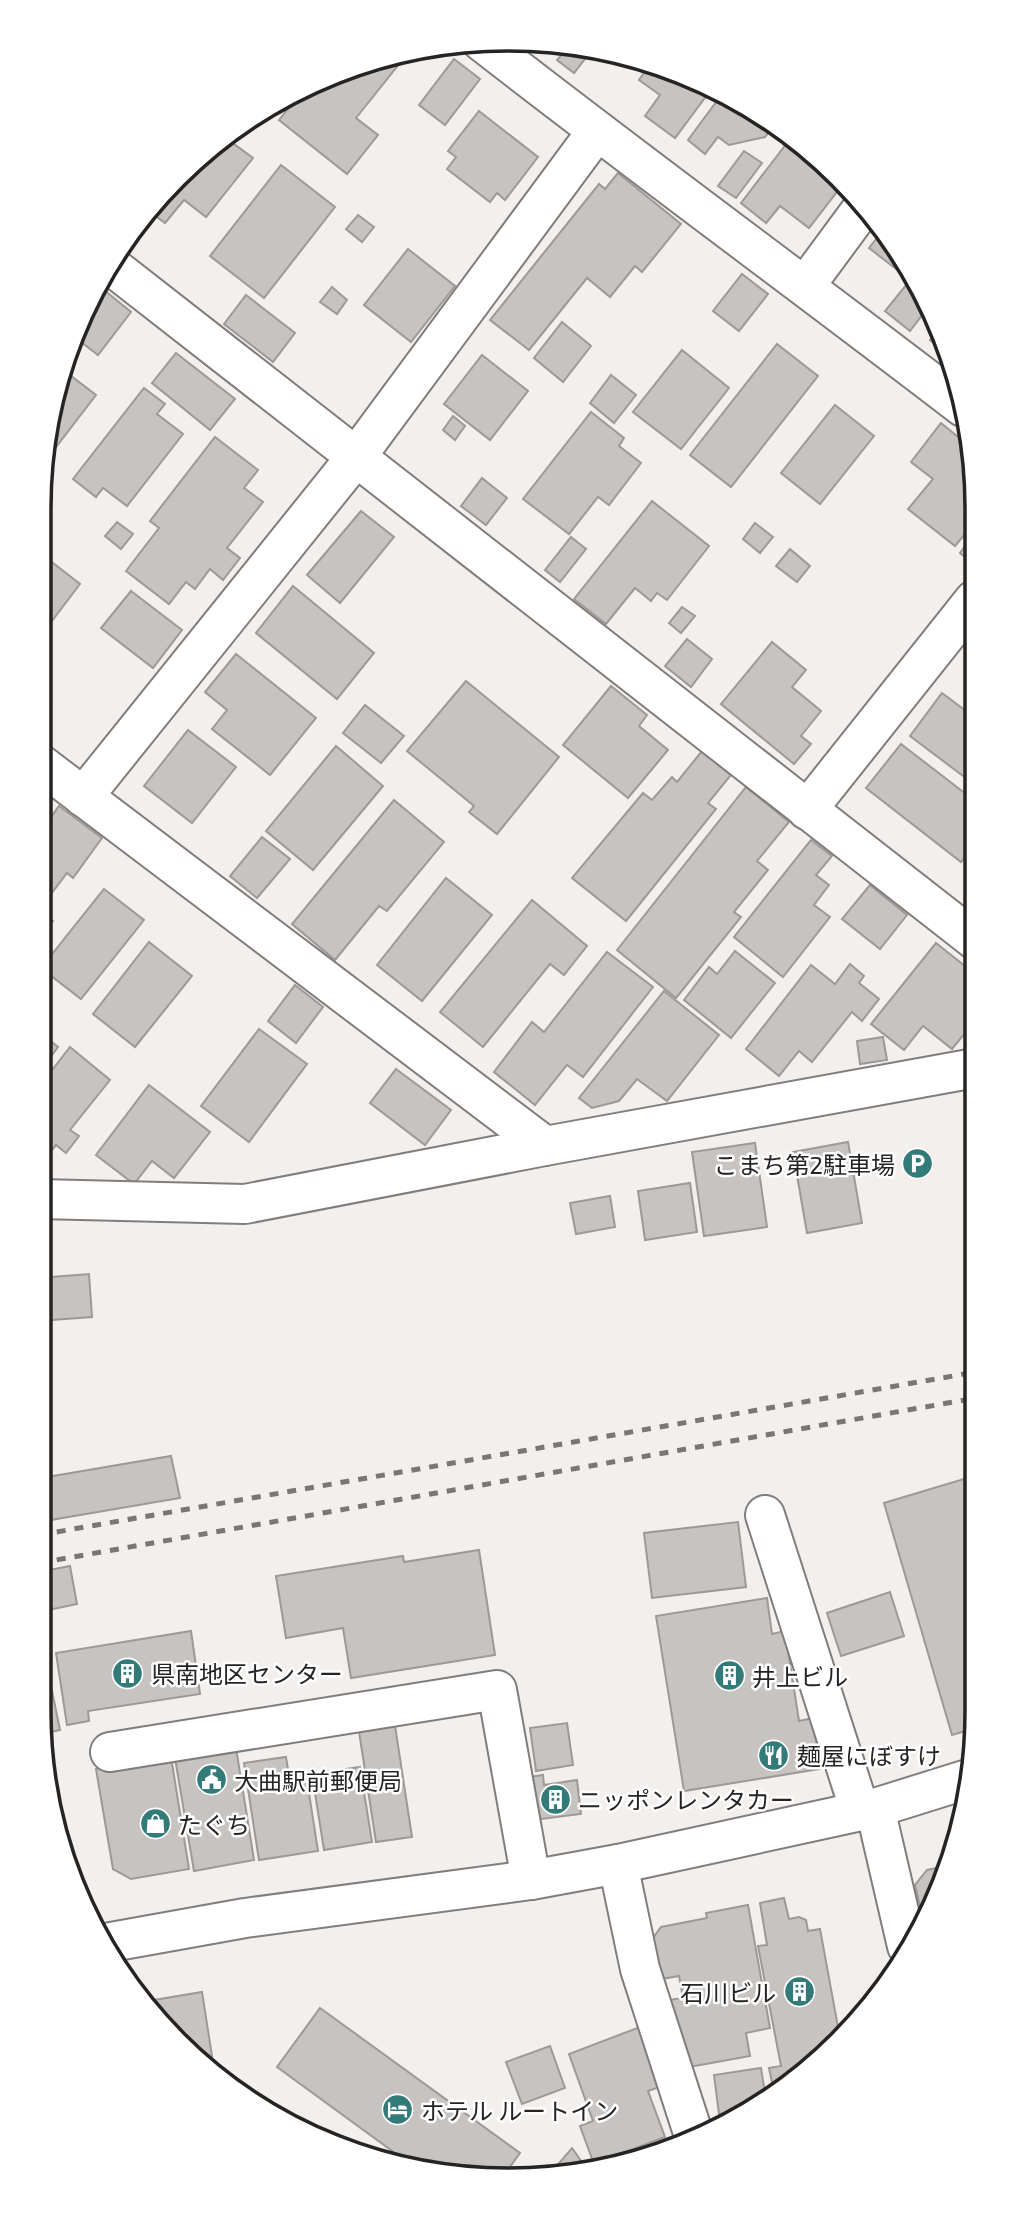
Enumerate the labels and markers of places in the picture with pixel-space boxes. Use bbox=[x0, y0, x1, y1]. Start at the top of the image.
parking icon: こまち第2駐車場 bbox=[901, 1147, 935, 1181]
place label: こまち第2駐車場 bbox=[714, 1150, 895, 1179]
building icon: 県南地区センター bbox=[111, 1656, 145, 1690]
place label: 県南地区センター bbox=[151, 1659, 343, 1688]
building icon: 井上ビル bbox=[712, 1659, 746, 1693]
place label: 井上ビル bbox=[752, 1662, 848, 1691]
restaurant icon: 麺屋にぼすけ bbox=[757, 1738, 791, 1772]
place label: 麺屋にぼすけ bbox=[797, 1741, 941, 1770]
public building icon: 大曲駅前郵便局 bbox=[194, 1763, 228, 1797]
place label: 大曲駅前郵便局 bbox=[234, 1766, 402, 1795]
building icon: ニッポンレンタカー bbox=[538, 1782, 572, 1816]
place label: ニッポンレンタカー bbox=[578, 1785, 794, 1814]
shop icon: たぐち bbox=[138, 1807, 172, 1841]
place label: たぐち bbox=[178, 1810, 250, 1839]
building icon: 石川ビル bbox=[782, 1975, 816, 2009]
place label: 石川ビル bbox=[680, 1978, 776, 2007]
hotel icon: ホテル ルートイン bbox=[381, 2093, 415, 2127]
place label: ホテル ルートイン bbox=[421, 2096, 618, 2125]

